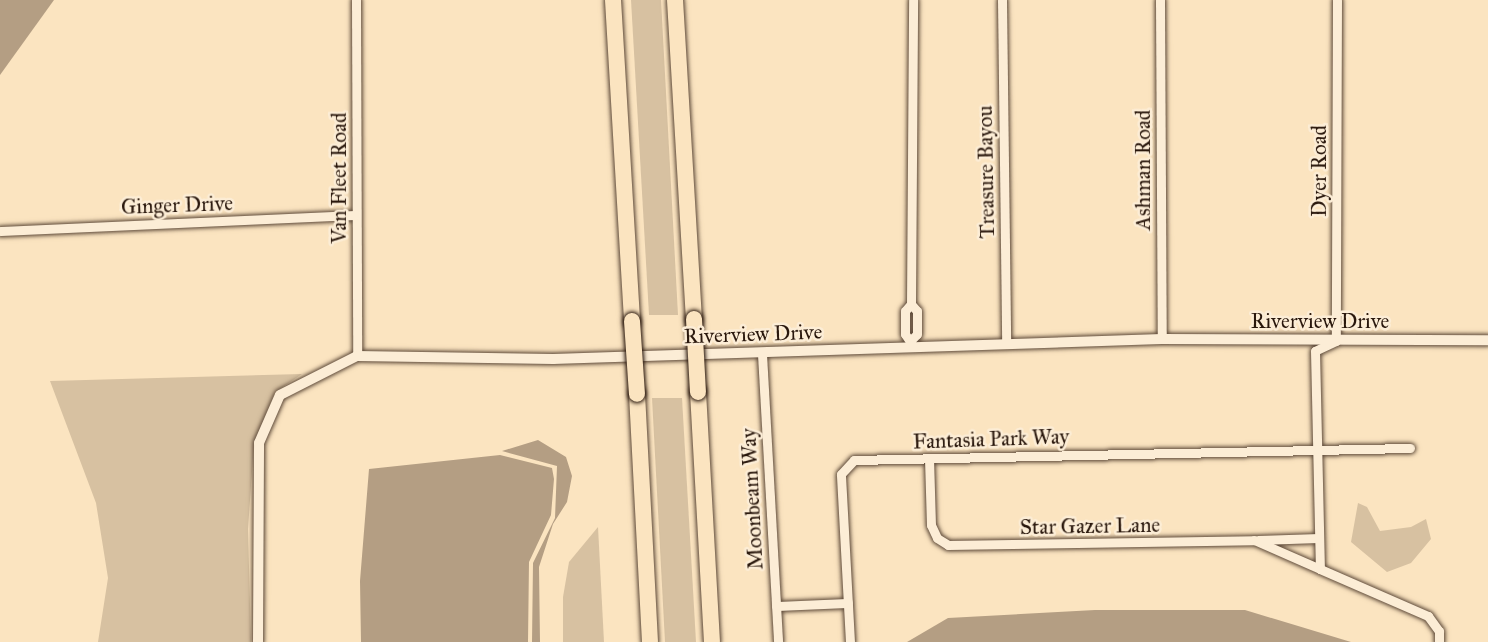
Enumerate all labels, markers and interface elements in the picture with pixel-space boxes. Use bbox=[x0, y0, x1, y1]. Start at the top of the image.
street label: Treasure Bayou bbox=[972, 105, 1000, 239]
street label: Ashman Road bbox=[1130, 110, 1156, 230]
street label: Van Fleet Road bbox=[326, 112, 352, 244]
street label: Dyer Road bbox=[1306, 125, 1332, 217]
street label: Ginger Drive bbox=[121, 190, 233, 220]
street label: Riverview Drive bbox=[1251, 308, 1389, 334]
street label: Riverview Drive bbox=[683, 319, 823, 349]
street label: Fantasia Park Way bbox=[912, 424, 1070, 454]
street label: Moonbeam Way bbox=[736, 428, 768, 570]
street label: Star Gazer Lane bbox=[1020, 512, 1160, 540]

